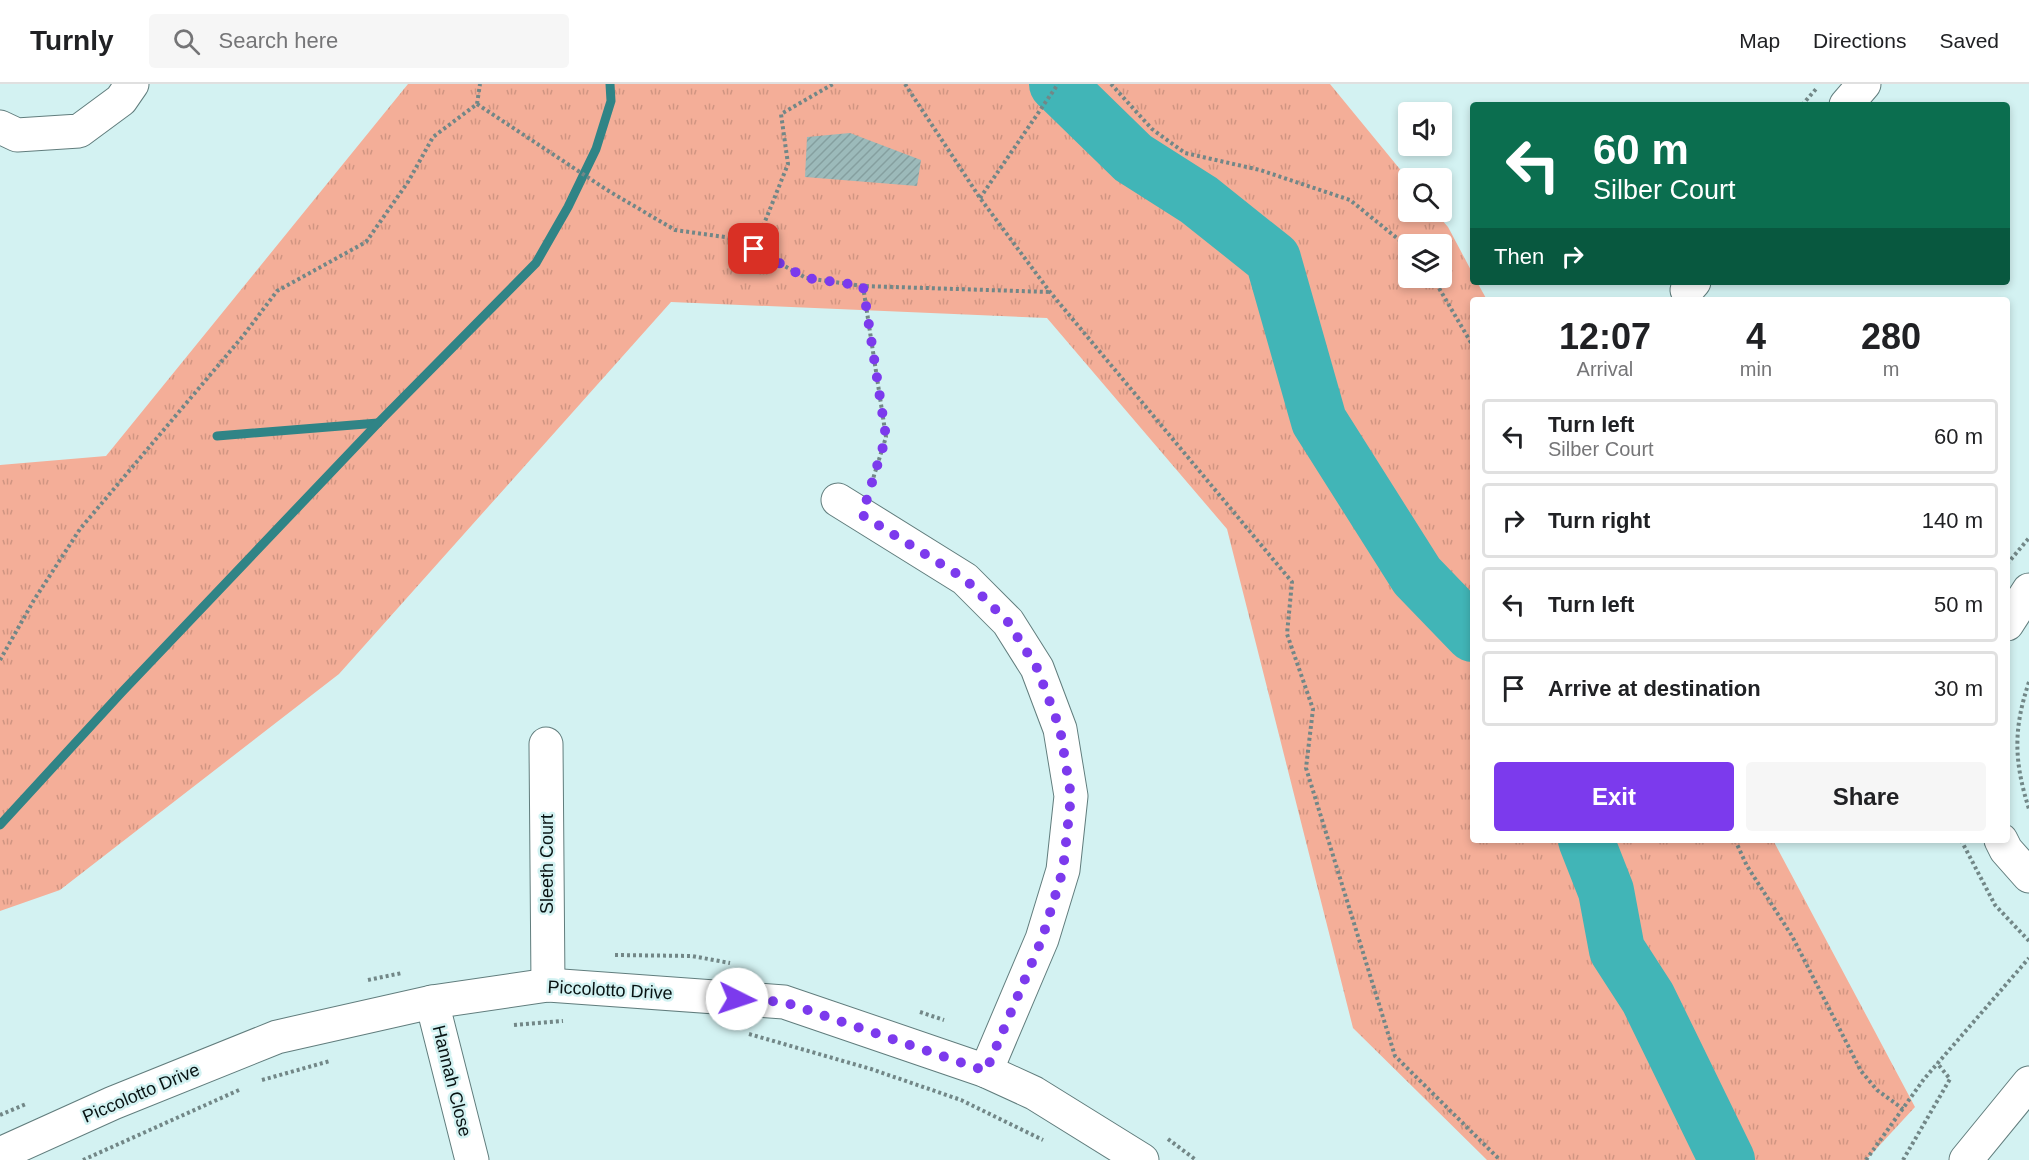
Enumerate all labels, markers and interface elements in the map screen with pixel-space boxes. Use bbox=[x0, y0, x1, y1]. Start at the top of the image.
search box bbox=[149, 14, 569, 68]
text: Turnly bbox=[30, 25, 113, 56]
icon: search bbox=[170, 25, 203, 58]
text: Search here bbox=[218, 28, 338, 53]
text: Map bbox=[1739, 29, 1780, 52]
text: Directions bbox=[1813, 29, 1906, 52]
text: Saved bbox=[1939, 29, 1999, 52]
map controls bbox=[1398, 102, 1452, 288]
button: sound bbox=[1398, 102, 1452, 156]
icon: left bbox=[1494, 126, 1572, 204]
text: 60 m bbox=[1593, 126, 1689, 173]
button: search bbox=[1398, 168, 1452, 222]
text: Silber Court bbox=[1593, 175, 1736, 205]
pin bbox=[728, 223, 779, 274]
icon: arrive bbox=[737, 232, 770, 265]
button: layers bbox=[1398, 234, 1452, 288]
icon: right bbox=[1556, 240, 1589, 273]
text: Then bbox=[1494, 244, 1544, 269]
text: 12:07 bbox=[1559, 316, 1651, 357]
text: 4 bbox=[1746, 316, 1766, 357]
text: 280 bbox=[1861, 316, 1921, 357]
text: Arrival bbox=[1577, 358, 1633, 380]
text: min bbox=[1740, 358, 1772, 380]
text: m bbox=[1883, 358, 1899, 380]
text: Turn left bbox=[1548, 412, 1634, 437]
icon: left bbox=[1497, 420, 1530, 453]
text: 60 m bbox=[1934, 424, 1983, 449]
text: Silber Court bbox=[1548, 438, 1654, 460]
icon: right bbox=[1497, 504, 1530, 537]
text: Turn right bbox=[1548, 508, 1650, 533]
text: 140 m bbox=[1922, 508, 1983, 533]
icon: left bbox=[1497, 588, 1530, 621]
text: Turn left bbox=[1548, 592, 1634, 617]
text: 50 m bbox=[1934, 592, 1983, 617]
icon: arrive bbox=[1497, 672, 1530, 705]
text: Arrive at destination bbox=[1548, 676, 1761, 701]
text: 30 m bbox=[1934, 676, 1983, 701]
button: Exit bbox=[1494, 762, 1734, 831]
button: Share bbox=[1746, 762, 1986, 831]
street label: Sleeth Court bbox=[537, 814, 557, 914]
position arrow bbox=[705, 967, 769, 1031]
street label: Piccolotto Drive bbox=[547, 977, 673, 1003]
street label: Hannah Close bbox=[428, 1023, 476, 1139]
street label: Piccolotto Drive bbox=[80, 1059, 202, 1127]

